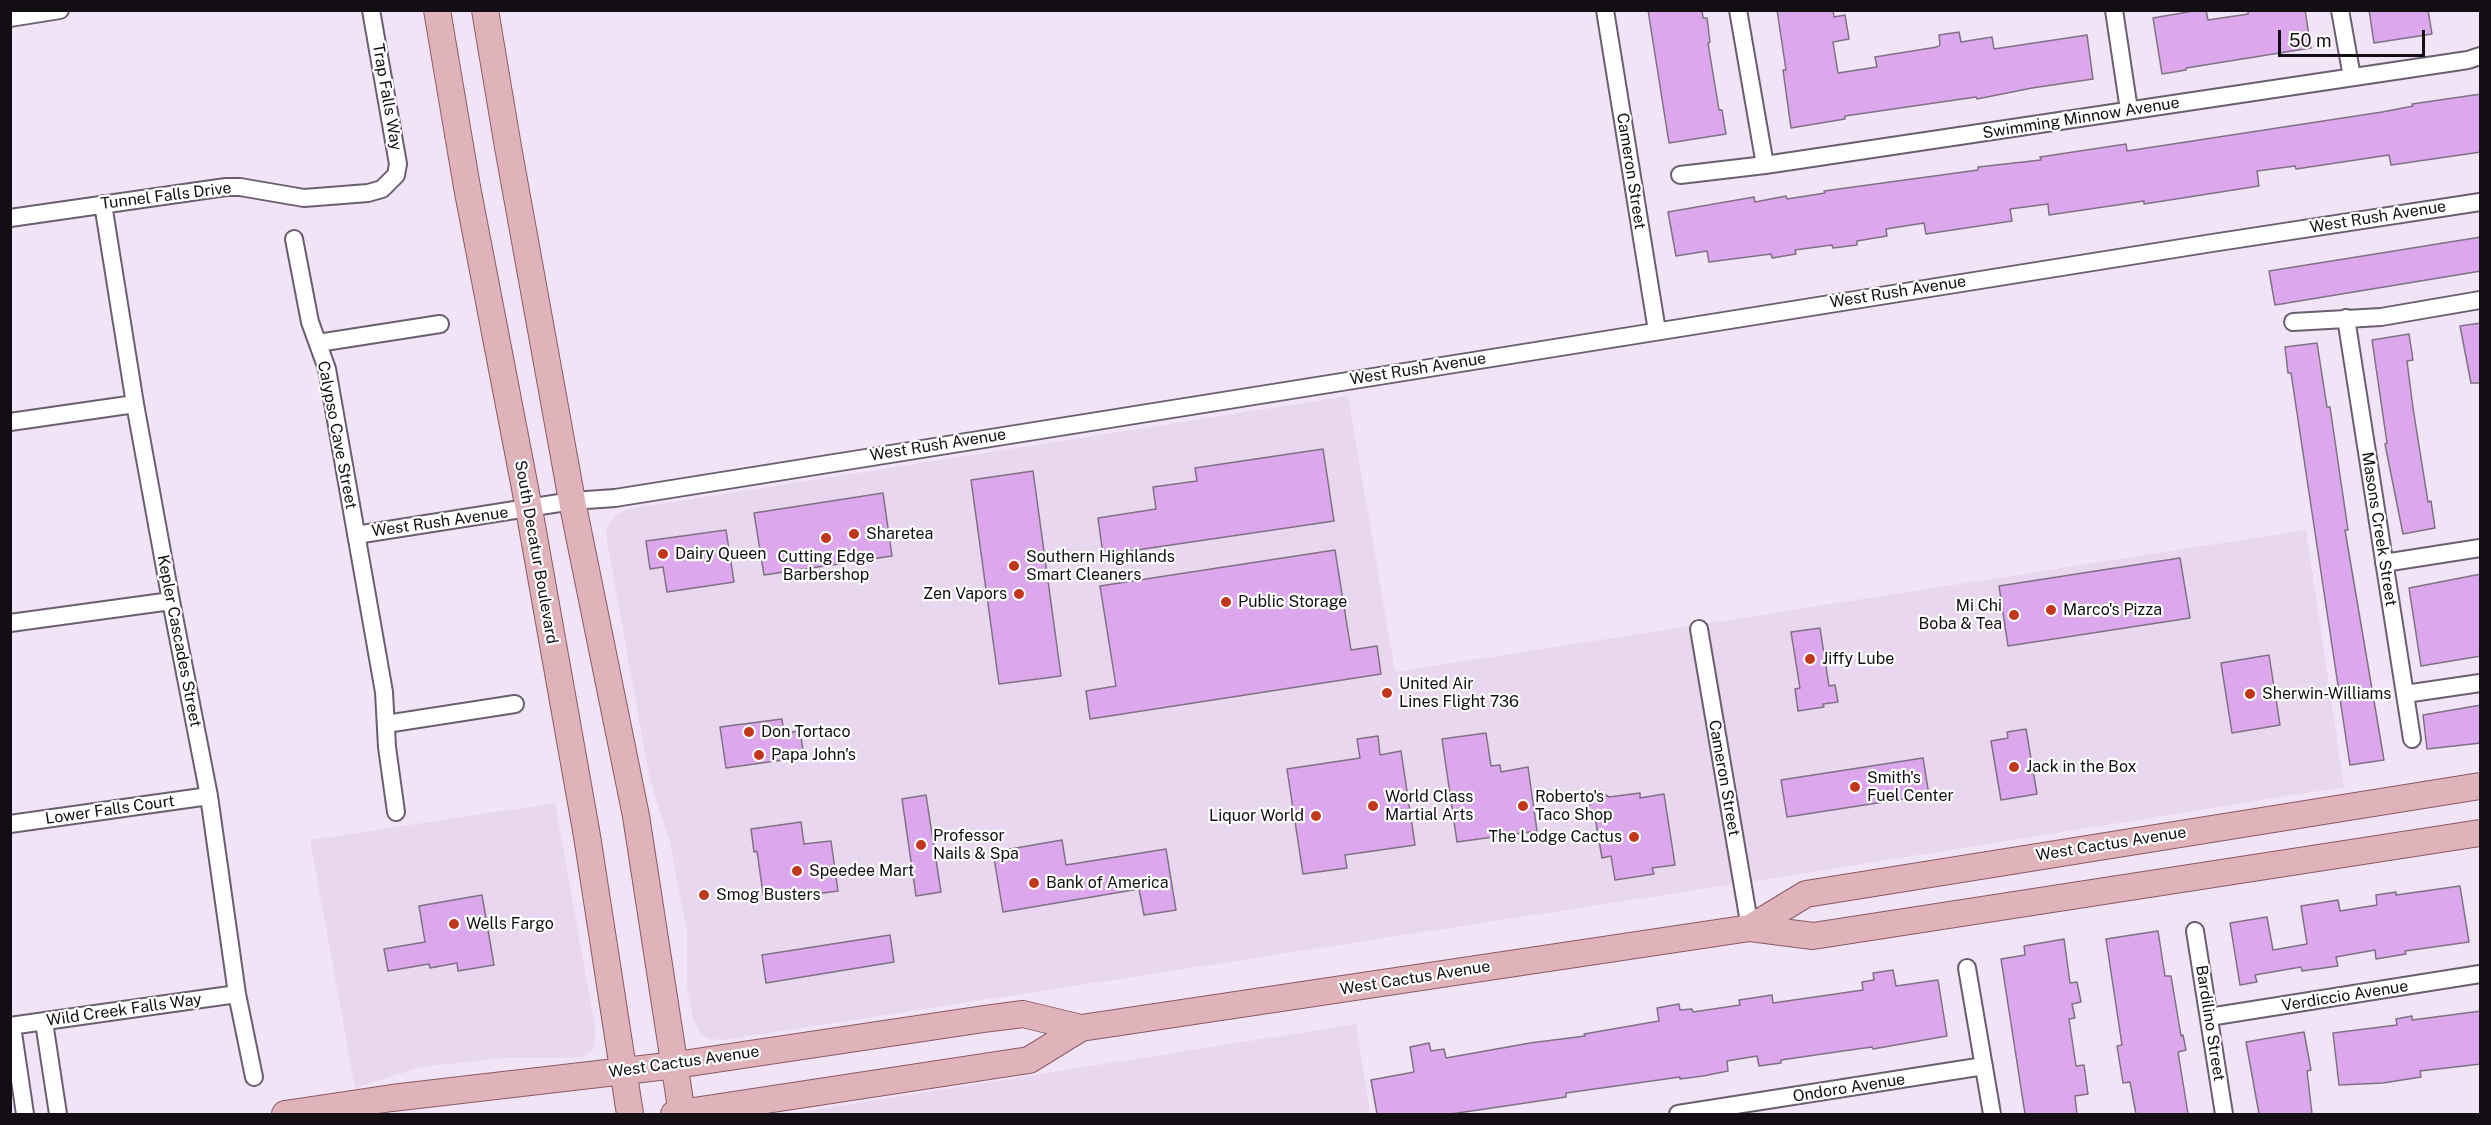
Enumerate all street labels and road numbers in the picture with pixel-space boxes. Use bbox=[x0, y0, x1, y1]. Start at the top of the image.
street label: Trap Falls Way bbox=[368, 42, 406, 152]
street label: Swimming Minnow Avenue bbox=[1981, 93, 2181, 143]
street label: Cameron Street bbox=[1612, 111, 1650, 231]
street label: Tunnel Falls Drive bbox=[99, 178, 233, 214]
street label: West Rush Avenue bbox=[2308, 197, 2448, 237]
street label: West Rush Avenue bbox=[1828, 272, 1968, 312]
street label: West Rush Avenue bbox=[1348, 349, 1488, 389]
street label: Calypso Cave Street bbox=[313, 359, 361, 511]
street label: West Rush Avenue bbox=[868, 425, 1008, 465]
street label: Masons Creek Street bbox=[2357, 450, 2401, 608]
street label: South Decatur Boulevard bbox=[510, 459, 562, 645]
street label: West Rush Avenue bbox=[370, 503, 510, 541]
street label: Kepler Cascades Street bbox=[153, 553, 205, 729]
street label: Cameron Street bbox=[1704, 718, 1744, 838]
street label: Lower Falls Court bbox=[44, 791, 176, 829]
street label: West Cactus Avenue bbox=[2034, 823, 2188, 865]
street label: West Cactus Avenue bbox=[1338, 957, 1492, 999]
street label: Bardilino Street bbox=[2191, 964, 2229, 1082]
street label: Verdiccio Avenue bbox=[2280, 977, 2410, 1015]
street label: Wild Creek Falls Way bbox=[45, 990, 203, 1030]
street label: West Cactus Avenue bbox=[607, 1042, 761, 1082]
street label: Ondoro Avenue bbox=[1791, 1070, 1907, 1106]

